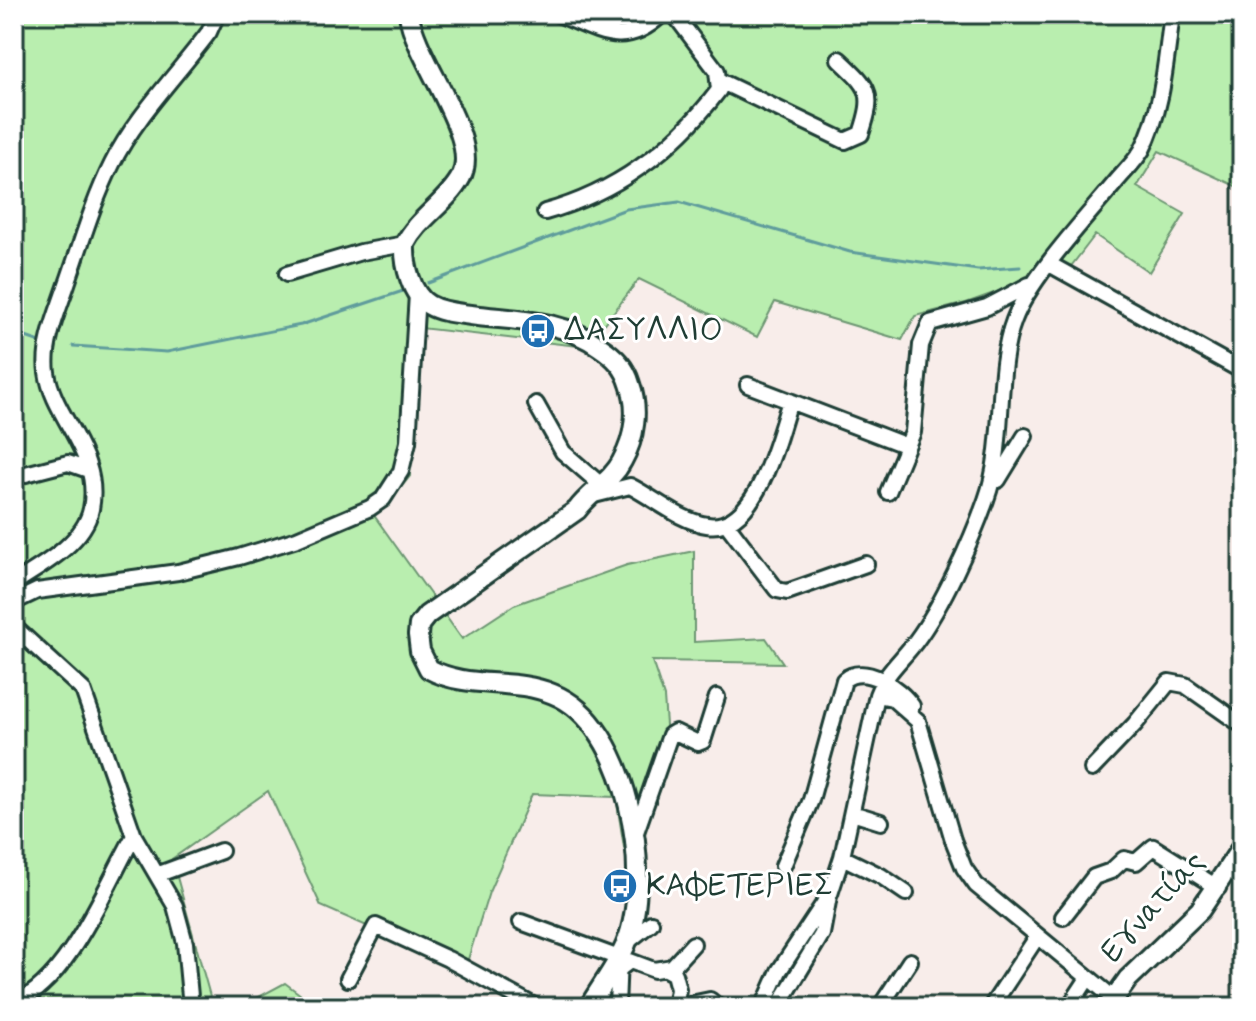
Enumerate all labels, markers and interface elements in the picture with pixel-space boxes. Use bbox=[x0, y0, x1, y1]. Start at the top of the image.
place label: ΔΑΣΥΛΛΙΟ bbox=[564, 310, 723, 352]
bus stop icon: ΔΑΣΥΛΛΙΟ bbox=[519, 312, 557, 350]
street label: Εγνατίας bbox=[1092, 842, 1214, 972]
place label: ΚΑΦΕΤΕΡΙΕΣ bbox=[646, 865, 834, 907]
bus stop icon: ΚΑΦΕΤΕΡΙΕΣ bbox=[601, 867, 639, 905]

